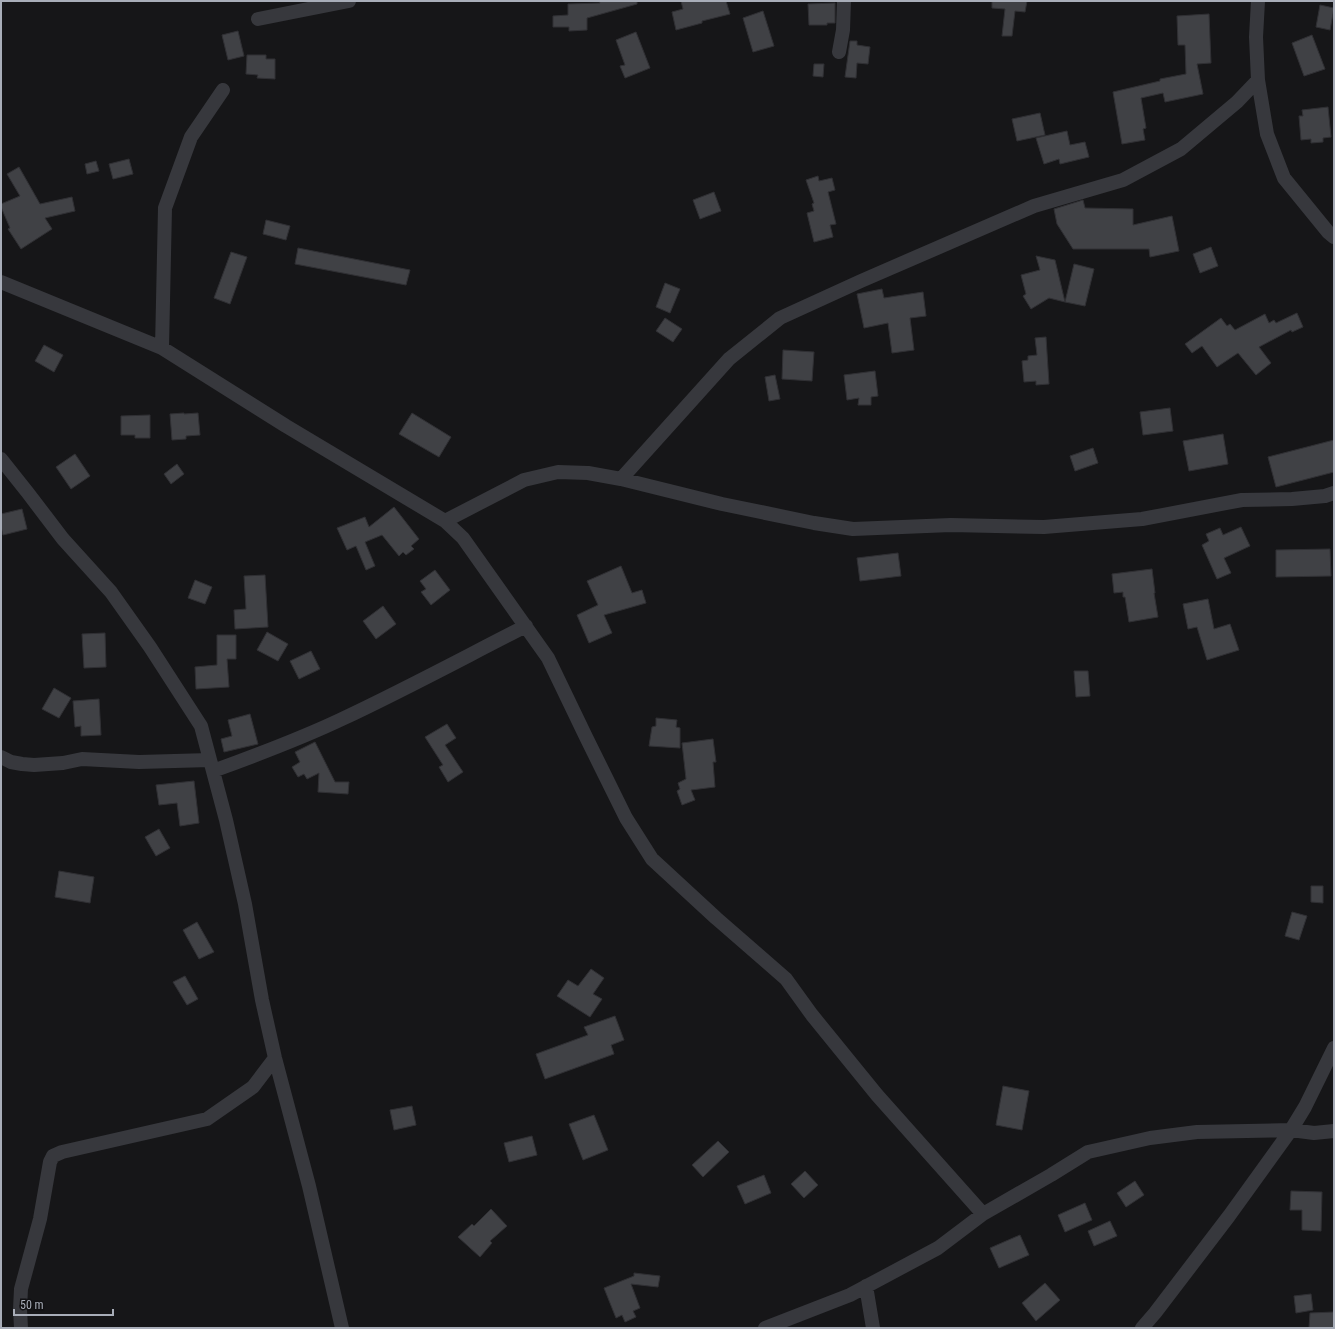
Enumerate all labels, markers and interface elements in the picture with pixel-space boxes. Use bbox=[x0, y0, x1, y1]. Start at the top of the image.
scale bar bbox=[14, 1291, 113, 1317]
text: 50 m bbox=[20, 1298, 44, 1312]

